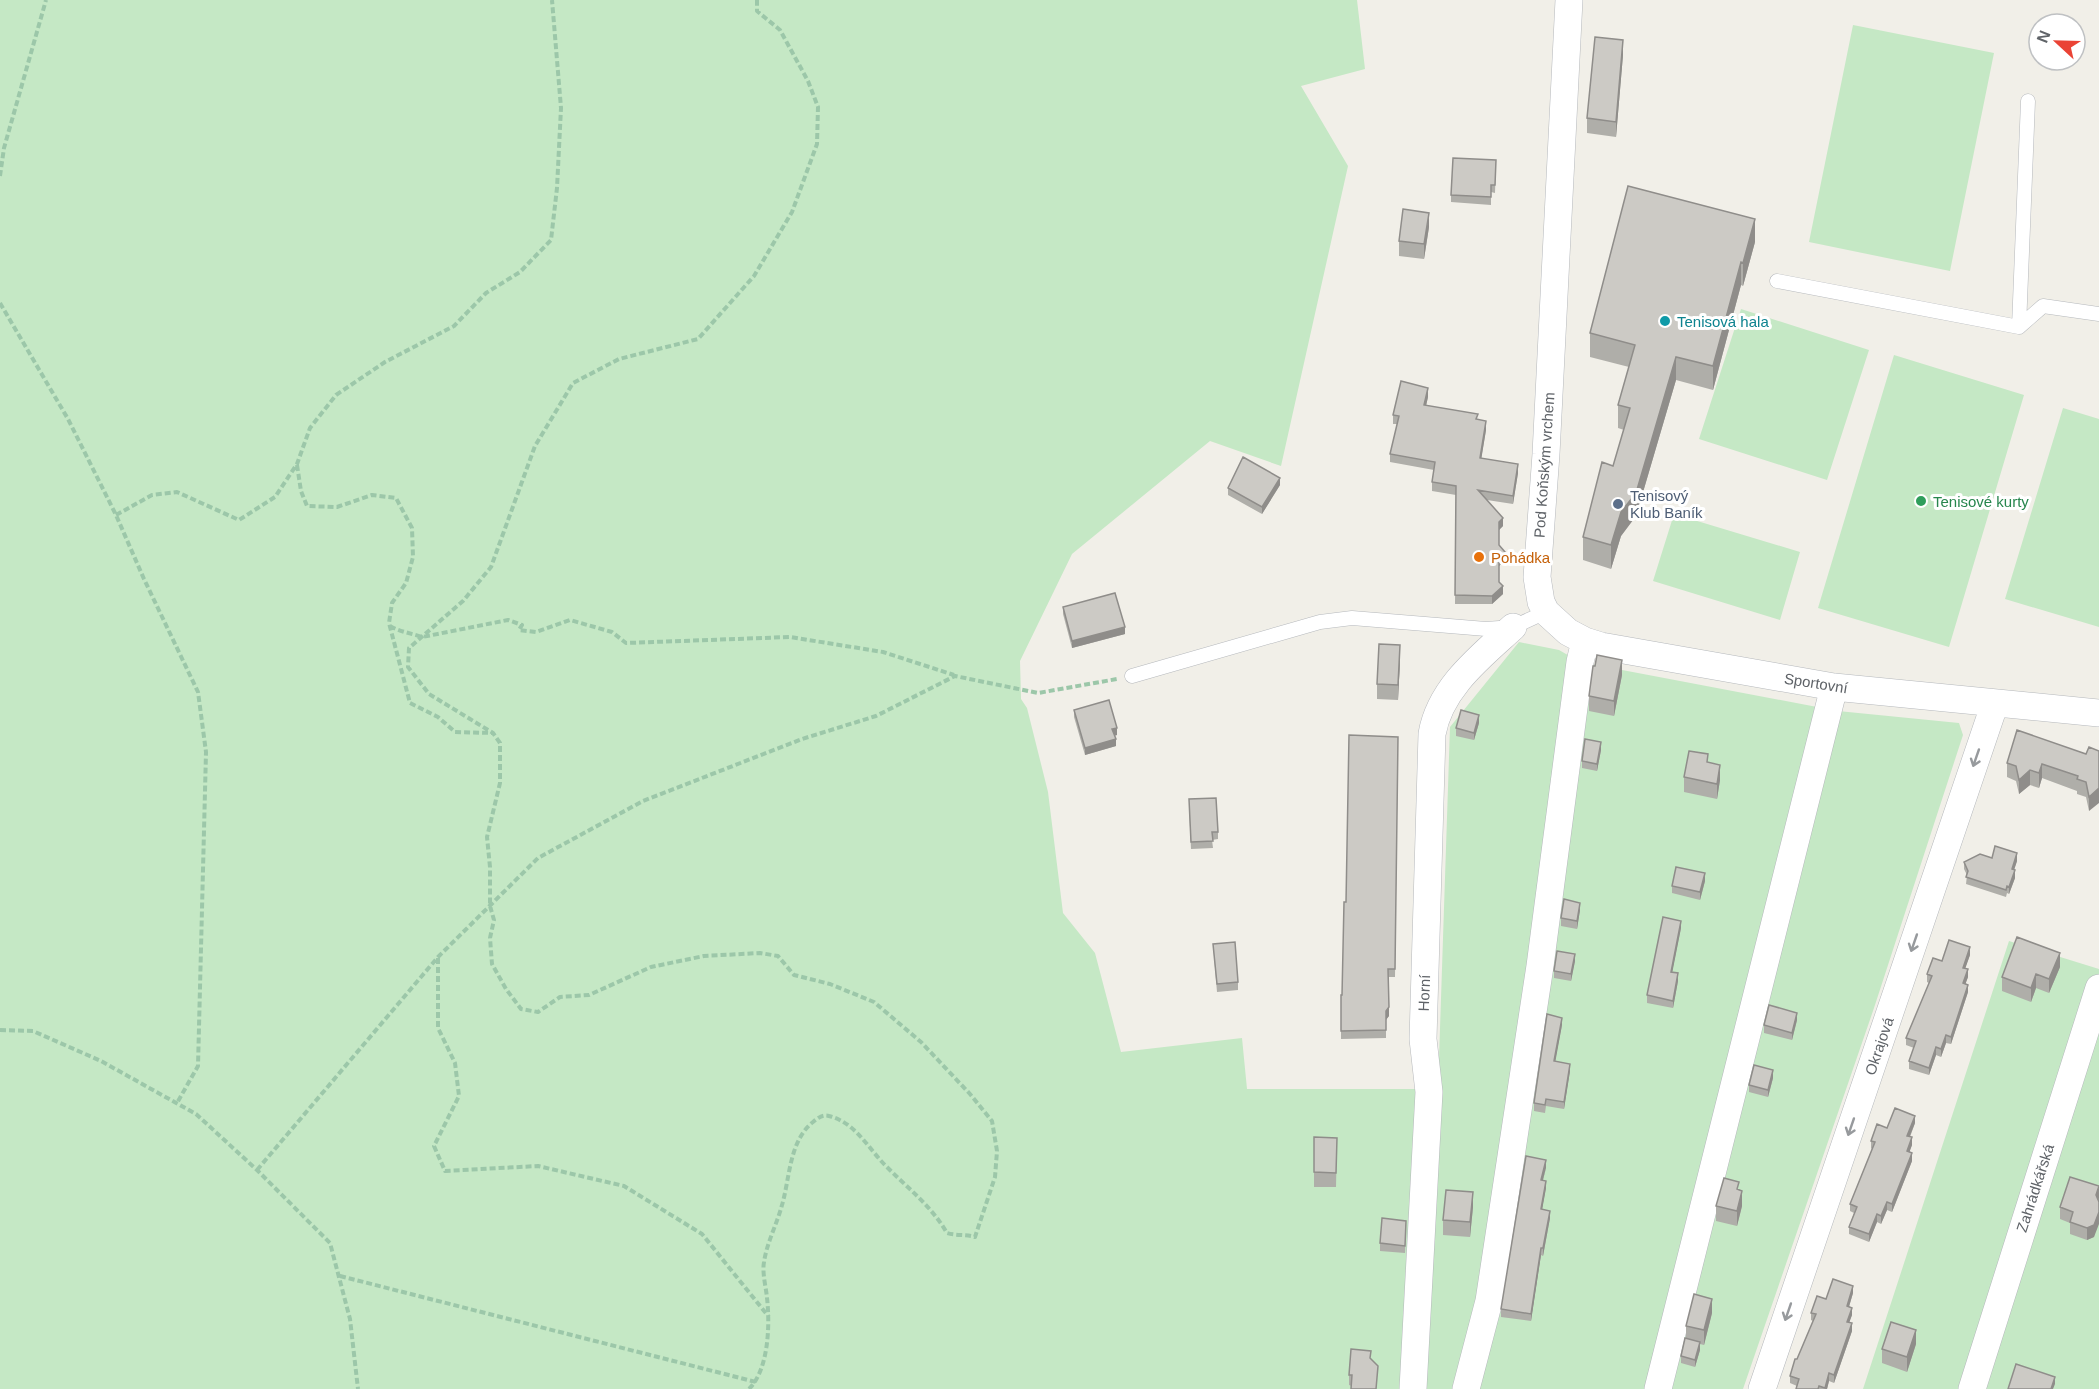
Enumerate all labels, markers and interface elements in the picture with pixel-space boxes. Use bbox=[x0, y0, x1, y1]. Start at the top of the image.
north arrow bbox=[2027, 12, 2087, 72]
text: N bbox=[2034, 28, 2054, 45]
place label: Tenisová hala bbox=[1677, 313, 1769, 330]
marker: Tenisová hala bbox=[1658, 314, 1672, 328]
street label: Pod Koňským vrchem bbox=[1530, 392, 1558, 538]
place label: Tenisový Klub Baník bbox=[1630, 487, 1703, 521]
place label: Tenisové kurty bbox=[1933, 493, 2029, 510]
marker: Tenisové kurty bbox=[1914, 494, 1928, 508]
marker: Tenisový Klub Baník bbox=[1611, 497, 1625, 511]
place label: Pohádka bbox=[1491, 549, 1551, 566]
marker: Pohádka bbox=[1472, 550, 1486, 564]
street label: Sportovní bbox=[1783, 670, 1850, 697]
one-way arrow bbox=[1970, 748, 1981, 767]
one-way arrow bbox=[1907, 933, 1918, 952]
street label: Horní bbox=[1415, 974, 1433, 1012]
street label: Okrajová bbox=[1861, 1014, 1897, 1077]
one-way arrow bbox=[1845, 1117, 1856, 1136]
street label: Zahrádkářská bbox=[2013, 1141, 2057, 1234]
one-way arrow bbox=[1782, 1302, 1793, 1321]

